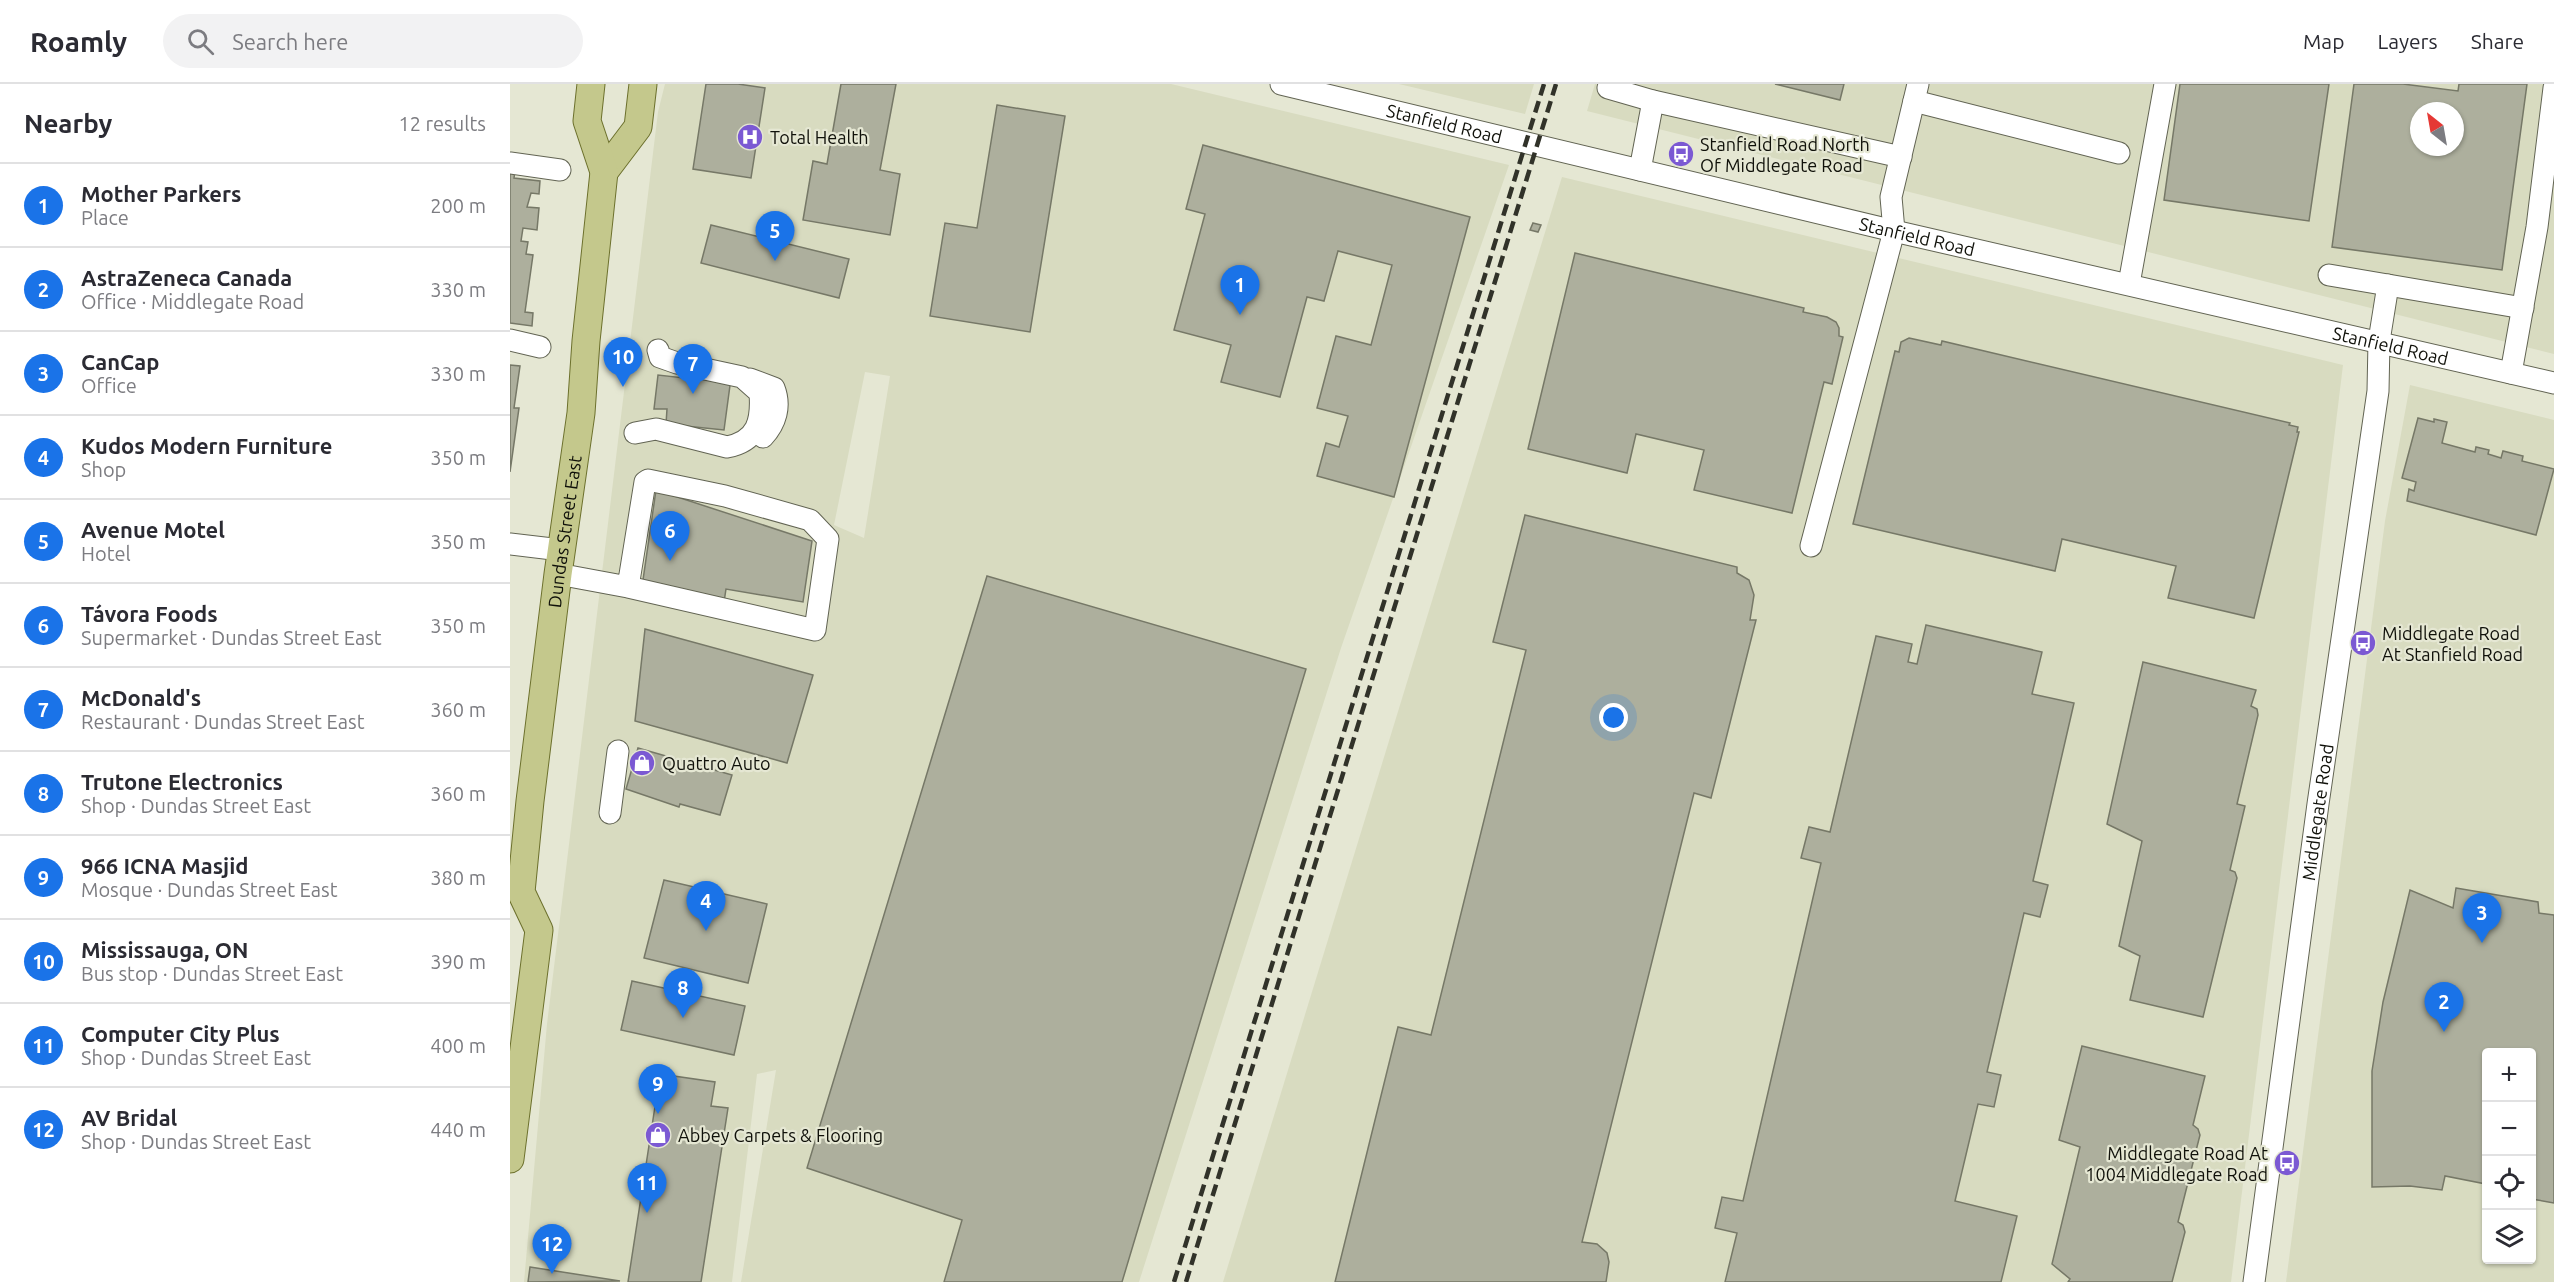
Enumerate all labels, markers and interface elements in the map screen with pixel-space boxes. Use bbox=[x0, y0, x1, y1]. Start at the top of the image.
search box bbox=[163, 14, 583, 68]
icon: search bbox=[184, 25, 217, 58]
text: Roamly bbox=[30, 26, 127, 57]
text: Search here bbox=[232, 29, 348, 54]
text: Map bbox=[2303, 29, 2344, 53]
text: Layers bbox=[2377, 29, 2438, 53]
text: Share bbox=[2471, 29, 2524, 53]
street label: Stanfield Road bbox=[1385, 100, 1504, 147]
north arrow bbox=[2410, 102, 2464, 156]
text: Nearby bbox=[24, 109, 112, 138]
text: 12 results bbox=[398, 112, 486, 135]
hospital icon: Total Health bbox=[735, 122, 765, 152]
place label: Total Health bbox=[770, 127, 869, 147]
place label: Stanfield Road North Of Middlegate Road bbox=[1700, 134, 1870, 175]
bus stop icon: Stanfield Road North Of Middlegate Road bbox=[1666, 139, 1696, 169]
text: Mother Parkers bbox=[81, 181, 241, 206]
text: 1 bbox=[38, 194, 49, 217]
text: 200 m bbox=[430, 194, 486, 217]
text: Place bbox=[81, 206, 129, 229]
pin: 5 bbox=[756, 212, 794, 261]
street label: Stanfield Road bbox=[1857, 213, 1977, 259]
text: AstraZeneca Canada bbox=[81, 265, 292, 290]
pin: 1 bbox=[1220, 266, 1260, 315]
text: 2 bbox=[38, 278, 49, 301]
text: 330 m bbox=[430, 278, 486, 301]
text: Office · Middlegate Road bbox=[81, 290, 304, 313]
street label: Stanfield Road bbox=[2331, 322, 2450, 368]
pin: 10 bbox=[604, 338, 642, 387]
pin: 7 bbox=[674, 344, 712, 394]
text: CanCap bbox=[81, 349, 159, 374]
text: 3 bbox=[38, 362, 49, 385]
text: 330 m bbox=[430, 362, 486, 385]
text: Office bbox=[81, 374, 137, 397]
text: Kudos Modern Furniture bbox=[81, 433, 332, 458]
text: 4 bbox=[38, 446, 49, 469]
text: 350 m bbox=[430, 446, 486, 469]
street label: Dundas Street East bbox=[544, 454, 585, 609]
text: Shop bbox=[81, 458, 126, 481]
pin: 6 bbox=[650, 512, 690, 561]
text: Avenue Motel bbox=[81, 517, 225, 542]
text: 5 bbox=[38, 530, 49, 553]
text: 350 m bbox=[430, 530, 486, 553]
text: Hotel bbox=[81, 542, 131, 565]
text: Távora Foods bbox=[81, 601, 218, 626]
text: 6 bbox=[38, 614, 49, 637]
text: 350 m bbox=[430, 614, 486, 637]
place label: Middlegate Road At Stanfield Road bbox=[2382, 623, 2523, 664]
text: Supermarket · Dundas Street East bbox=[81, 626, 382, 649]
bus stop icon: Middlegate Road At Stanfield Road bbox=[2348, 628, 2378, 658]
text: McDonald's bbox=[81, 685, 201, 710]
text: 7 bbox=[38, 698, 49, 721]
text: 360 m bbox=[430, 698, 486, 721]
your location bbox=[1599, 703, 1628, 732]
text: Restaurant · Dundas Street East bbox=[81, 710, 365, 733]
street label: Middlegate Road bbox=[2298, 742, 2337, 882]
shop icon: Quattro Auto bbox=[627, 748, 657, 778]
place label: Quattro Auto bbox=[662, 753, 771, 774]
text: Trutone Electronics bbox=[81, 769, 283, 794]
text: 8 bbox=[38, 782, 49, 805]
text: 360 m bbox=[430, 782, 486, 805]
text: Shop · Dundas Street East bbox=[81, 794, 311, 817]
text: 966 ICNA Masjid bbox=[81, 853, 249, 878]
text: 9 bbox=[38, 866, 49, 889]
text: 380 m bbox=[430, 866, 486, 889]
text: Mosque · Dundas Street East bbox=[81, 878, 338, 901]
pin: 4 bbox=[686, 882, 726, 931]
pin: 3 bbox=[2462, 894, 2502, 943]
text: Mississauga, ON bbox=[81, 937, 248, 962]
text: 10 bbox=[32, 950, 55, 973]
text: 390 m bbox=[430, 950, 486, 973]
text: Bus stop · Dundas Street East bbox=[81, 962, 343, 985]
pin: 8 bbox=[664, 968, 702, 1018]
pin: 2 bbox=[2424, 982, 2464, 1032]
text: Computer City Plus bbox=[81, 1021, 280, 1046]
text: 11 bbox=[32, 1034, 55, 1057]
text: 400 m bbox=[430, 1034, 486, 1057]
text: Shop · Dundas Street East bbox=[81, 1046, 311, 1069]
map controls bbox=[2482, 1048, 2536, 1264]
button: + bbox=[2482, 1048, 2536, 1102]
pin: 9 bbox=[638, 1064, 678, 1114]
button: − bbox=[2482, 1102, 2536, 1156]
text: AV Bridal bbox=[81, 1105, 177, 1130]
text: 12 bbox=[32, 1118, 55, 1141]
text: 440 m bbox=[430, 1118, 486, 1141]
shop icon: Abbey Carpets & Flooring bbox=[643, 1120, 673, 1150]
place label: Abbey Carpets & Flooring bbox=[678, 1125, 883, 1145]
text: Shop · Dundas Street East bbox=[81, 1130, 311, 1153]
place label: Middlegate Road At 1004 Middlegate Road bbox=[2085, 1143, 2268, 1184]
bus stop icon: Middlegate Road At 1004 Middlegate Road bbox=[2272, 1148, 2302, 1178]
button: locate bbox=[2482, 1156, 2536, 1210]
pin: 11 bbox=[628, 1164, 666, 1213]
button: layers bbox=[2482, 1210, 2536, 1264]
pin: 12 bbox=[532, 1224, 572, 1274]

